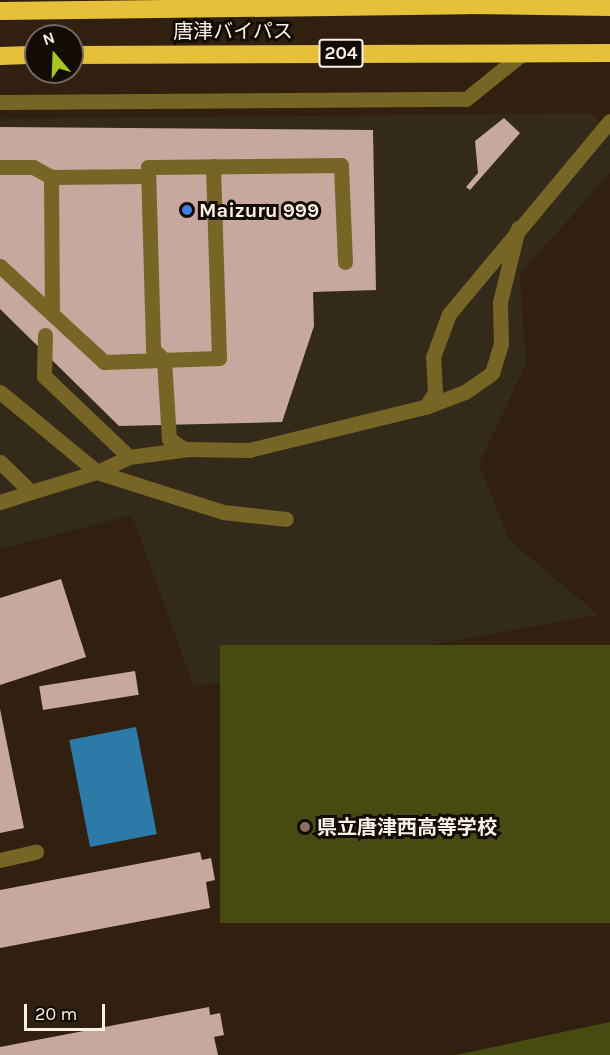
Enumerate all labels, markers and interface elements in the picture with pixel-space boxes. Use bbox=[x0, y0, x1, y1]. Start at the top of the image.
street label: 唐津バイパス bbox=[173, 19, 293, 43]
north arrow bbox=[24, 24, 84, 84]
text: N bbox=[40, 28, 57, 49]
road number: 204 bbox=[318, 38, 364, 68]
place label: Maizuru 999 bbox=[199, 198, 319, 222]
marker: Maizuru 999 bbox=[180, 203, 194, 217]
place label: 県立唐津西高等学校 bbox=[317, 815, 497, 839]
marker: 県立唐津西高等学校 bbox=[298, 820, 312, 834]
scale bar bbox=[27, 992, 108, 1030]
text: 20 m bbox=[35, 1003, 77, 1025]

